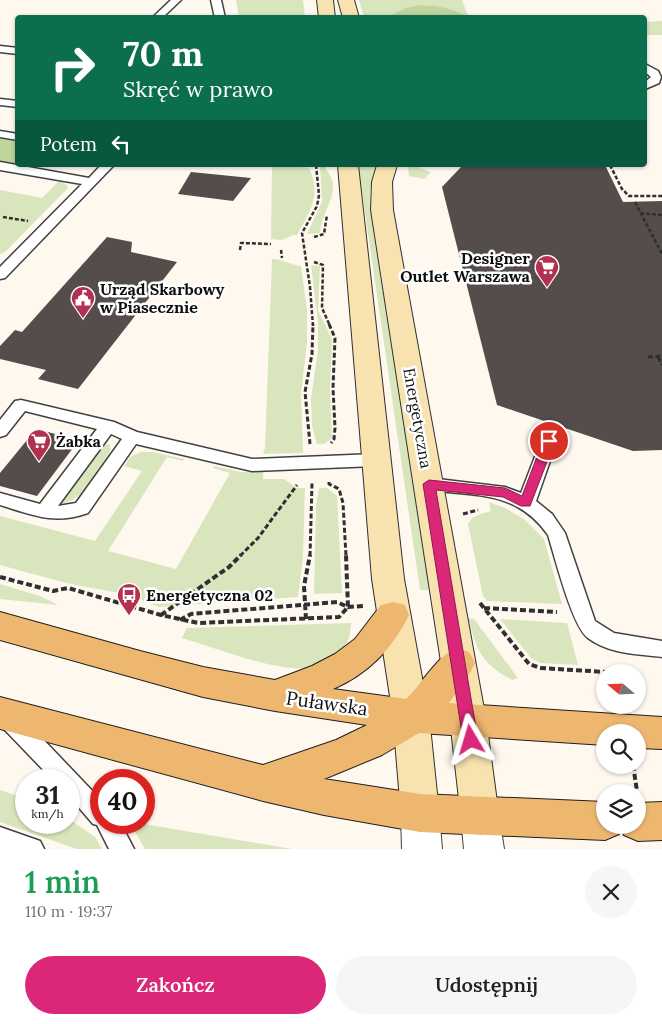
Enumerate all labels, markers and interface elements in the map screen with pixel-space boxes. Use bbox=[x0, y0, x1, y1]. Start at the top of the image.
text: 70 m bbox=[123, 31, 203, 76]
icon: right bbox=[40, 35, 105, 100]
text: Skręć w prawo bbox=[123, 75, 273, 103]
icon: left bbox=[107, 130, 135, 158]
text: Potem bbox=[40, 132, 97, 156]
place label: Designer Outlet Warszawa bbox=[400, 248, 531, 286]
supermarket icon: Designer Outlet Warszawa bbox=[534, 254, 560, 288]
place label: Urząd Skarbowy w Piasecznie bbox=[100, 279, 225, 317]
public building icon: Urząd Skarbowy w Piasecznie bbox=[70, 285, 96, 319]
street label: Energetyczna bbox=[399, 366, 437, 470]
pin bbox=[528, 420, 570, 462]
icon: arrive bbox=[535, 427, 563, 455]
supermarket icon: Żabka bbox=[26, 428, 52, 462]
place label: Żabka bbox=[56, 431, 102, 451]
bus stop icon: Energetyczna 02 bbox=[116, 582, 142, 616]
place label: Energetyczna 02 bbox=[146, 585, 273, 605]
north arrow bbox=[596, 664, 646, 714]
map controls bbox=[596, 664, 646, 834]
street label: Puławska bbox=[285, 685, 370, 721]
position arrow bbox=[444, 713, 496, 765]
button: search bbox=[596, 724, 646, 774]
speed limit sign: 40 bbox=[90, 769, 155, 834]
text: 31 bbox=[35, 779, 60, 811]
button: layers bbox=[596, 784, 646, 834]
text: km/h bbox=[31, 806, 64, 821]
text: 1 min bbox=[25, 863, 100, 901]
button: close bbox=[585, 866, 637, 918]
text: 110 m · 19:37 bbox=[25, 901, 113, 921]
button: Zakończ bbox=[25, 956, 326, 1014]
button: Udostępnij bbox=[336, 956, 637, 1014]

